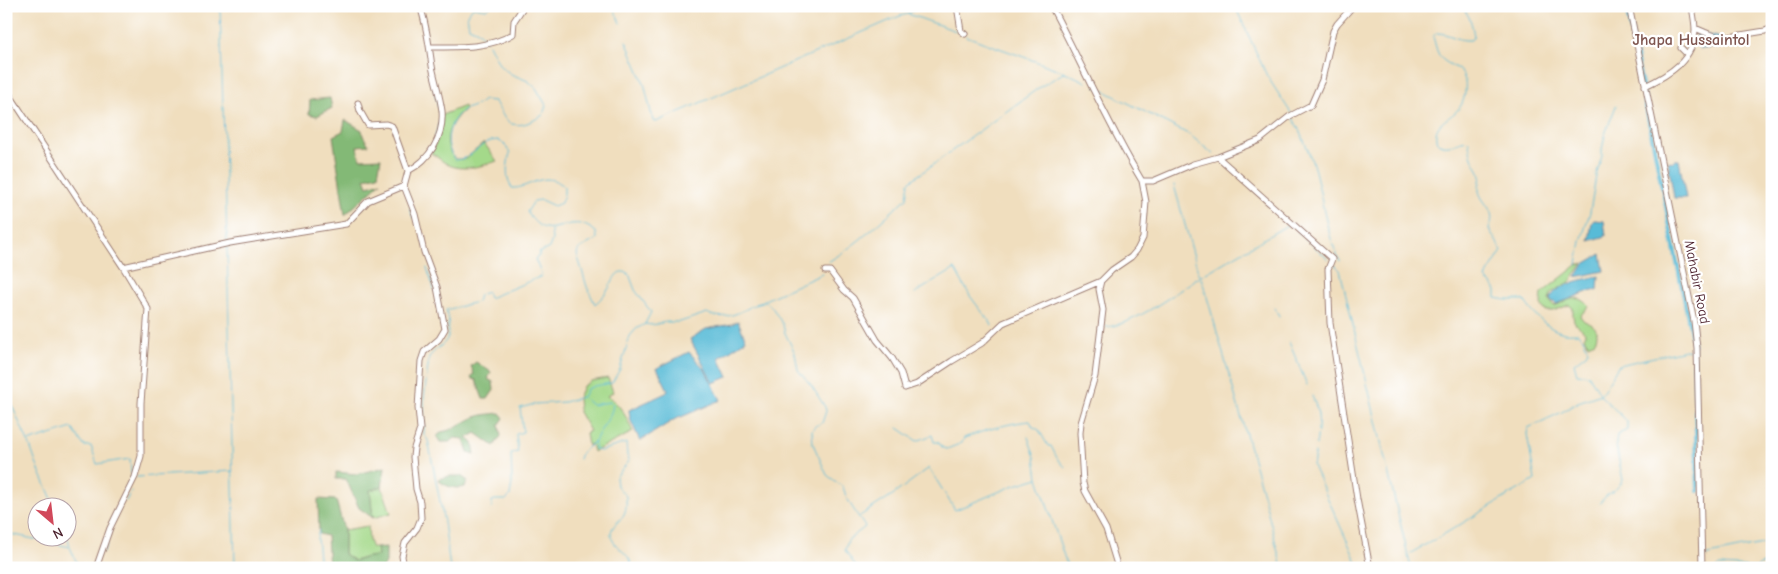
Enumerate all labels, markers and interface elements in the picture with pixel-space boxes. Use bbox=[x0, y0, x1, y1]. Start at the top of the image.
district label: Jhapa Hussaintol bbox=[1632, 31, 1750, 49]
street label: Mahabir Road bbox=[1681, 239, 1713, 325]
north arrow bbox=[28, 496, 78, 546]
text: N bbox=[50, 523, 66, 543]

